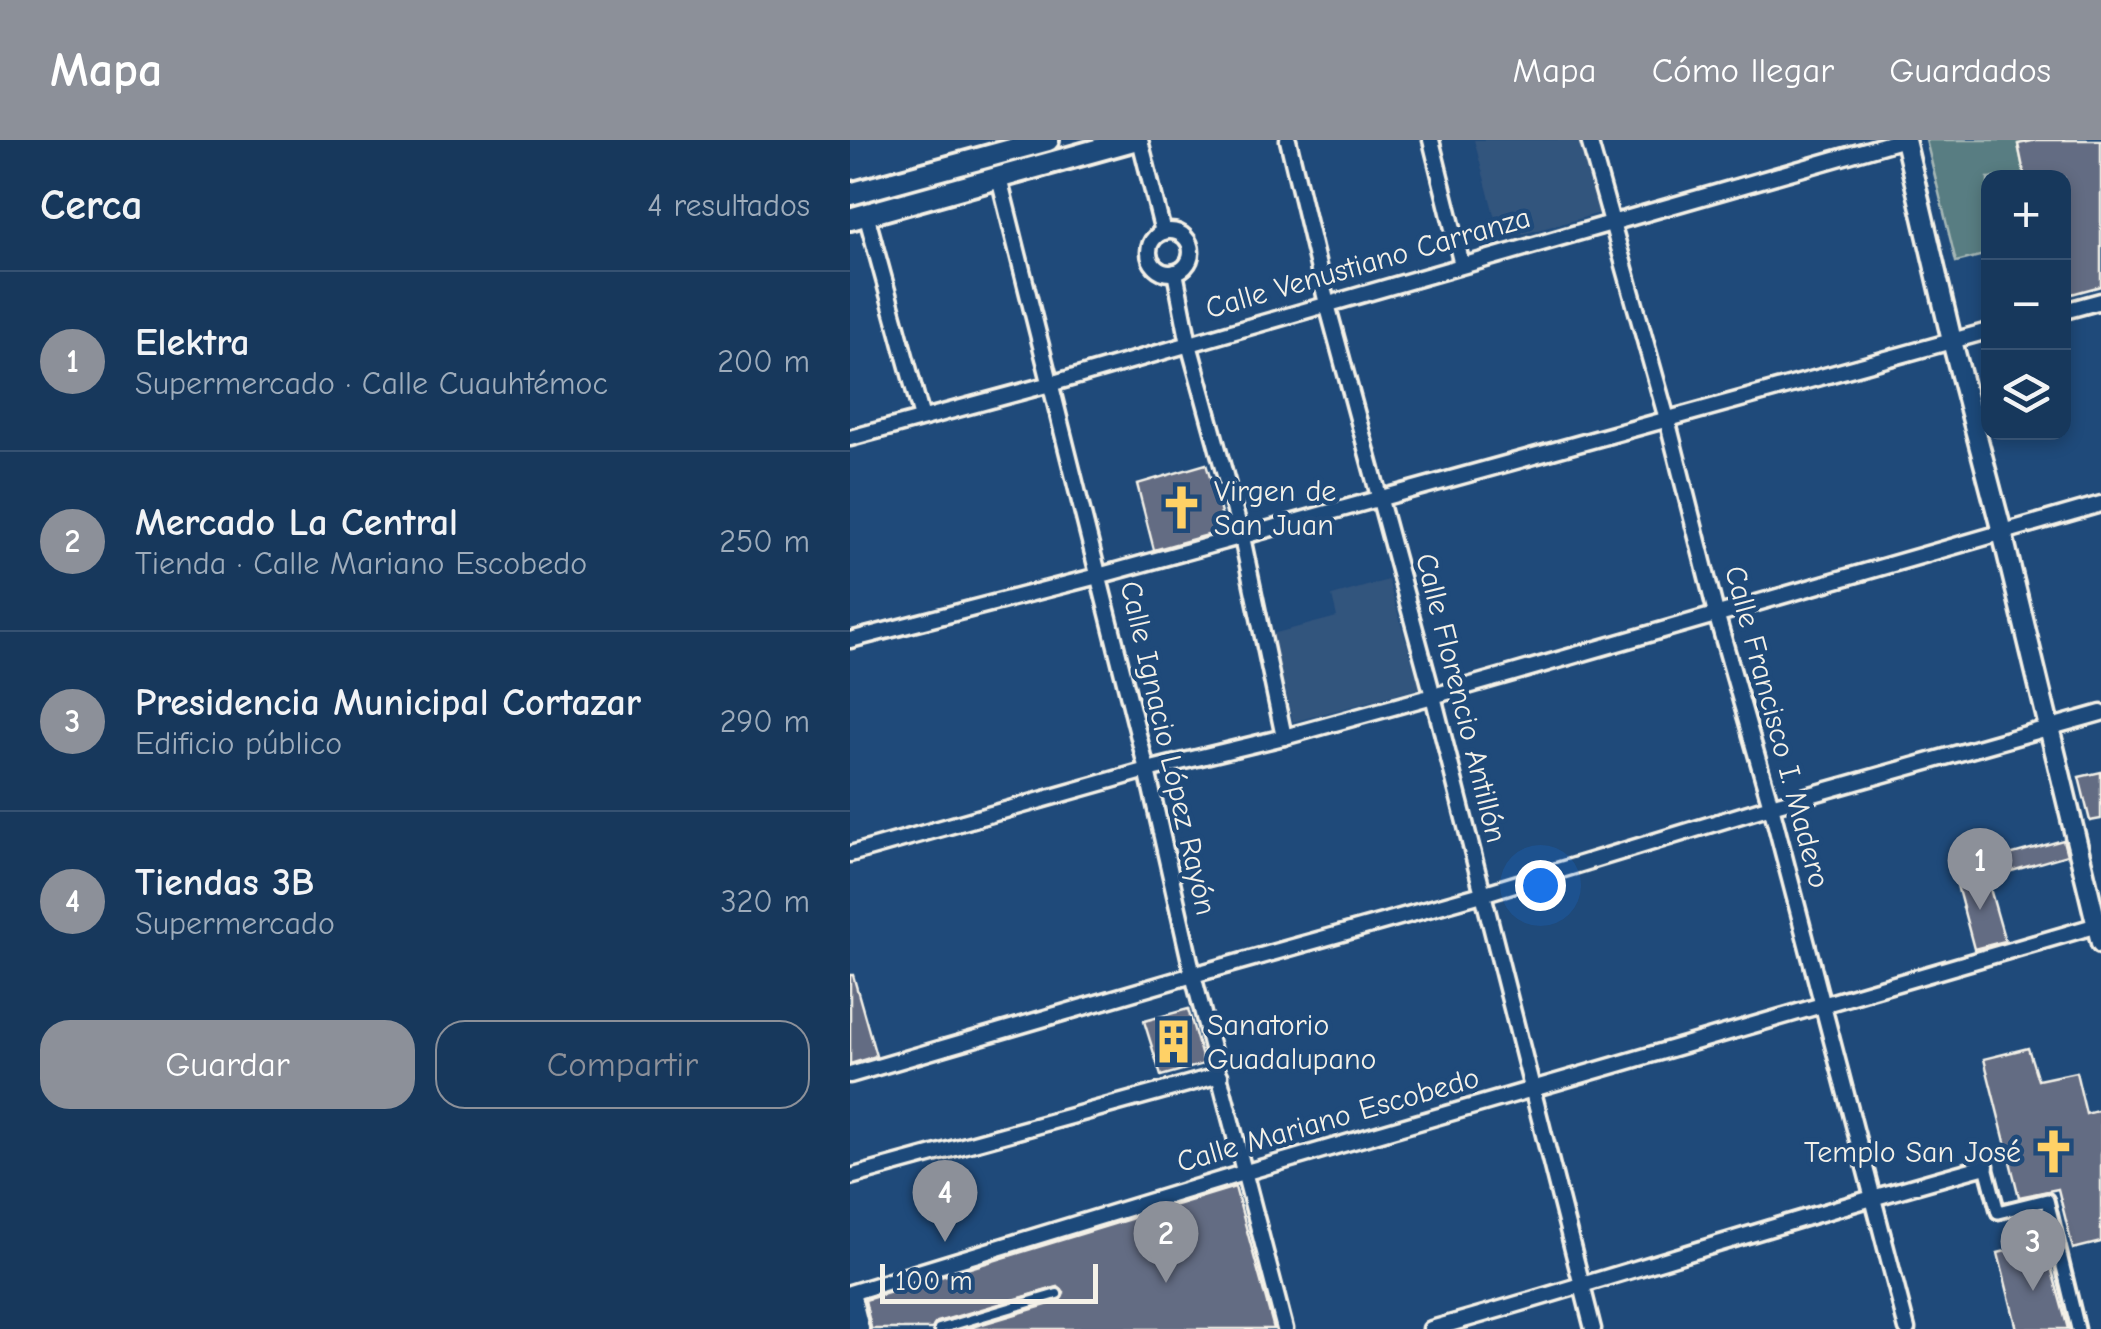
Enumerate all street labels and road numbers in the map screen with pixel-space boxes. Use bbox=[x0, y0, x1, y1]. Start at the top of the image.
street label: Calle Venustiano Carranza bbox=[1202, 200, 1534, 326]
street label: Calle Florencio Antillón bbox=[1408, 550, 1514, 846]
street label: Calle Francisco I. Madero bbox=[1717, 562, 1837, 892]
street label: Calle Ignacio López Rayón bbox=[1113, 578, 1223, 918]
street label: Calle Mariano Escobedo bbox=[1173, 1060, 1483, 1180]

